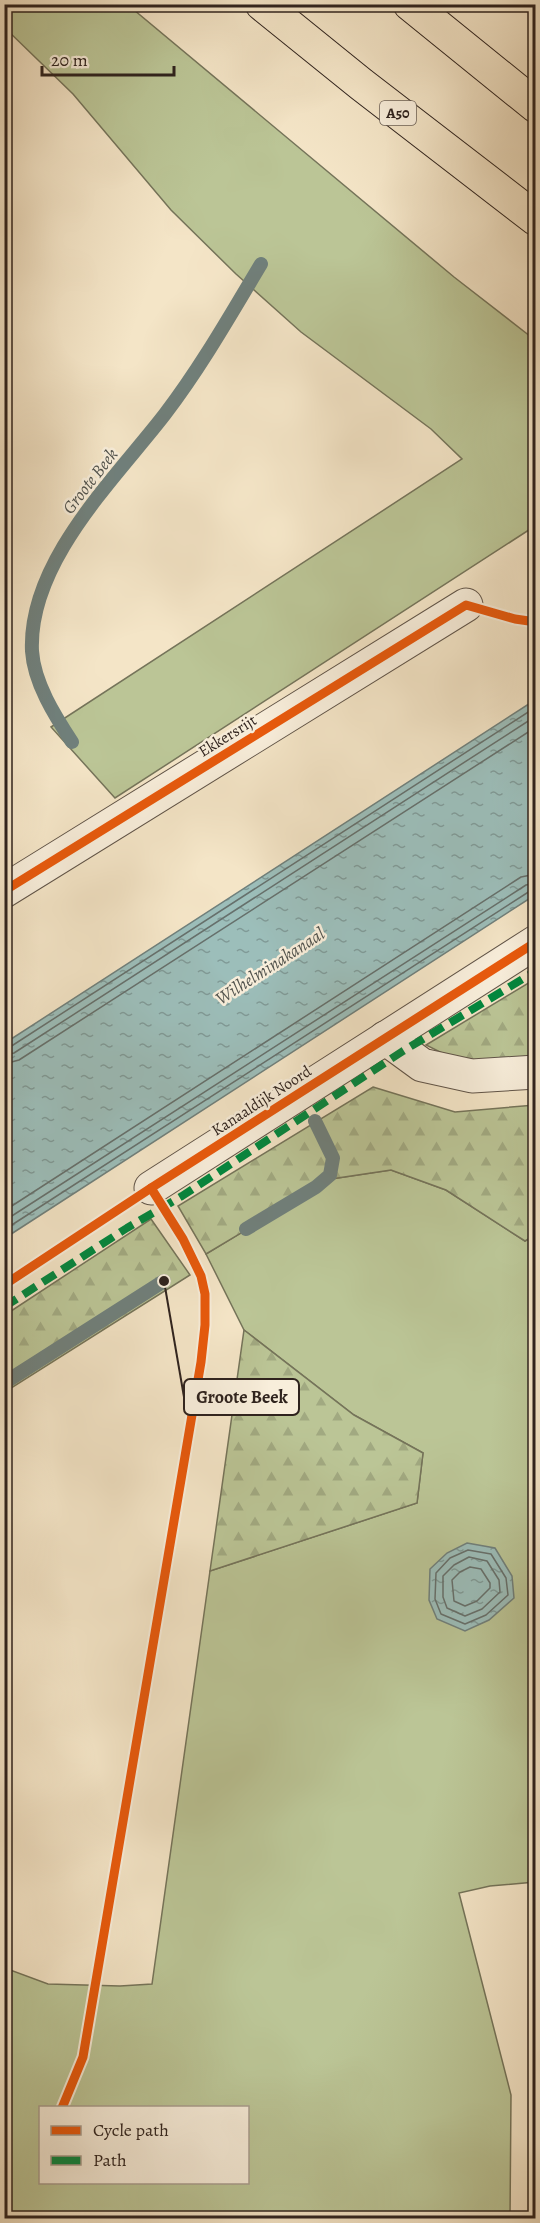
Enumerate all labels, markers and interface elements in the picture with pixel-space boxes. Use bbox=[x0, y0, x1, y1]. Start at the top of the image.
scale bar bbox=[42, 39, 174, 77]
text: 20 m bbox=[51, 48, 88, 72]
road number: A50 bbox=[380, 101, 416, 125]
water label: Groote Beek bbox=[57, 443, 123, 519]
street label: Ekkersrijt bbox=[194, 709, 261, 762]
water label: Wilhelminakanaal bbox=[211, 921, 330, 1010]
street label: Kanaaldijk Noord bbox=[207, 1060, 316, 1141]
callout: Groote Beek bbox=[184, 1379, 299, 1415]
text: Groote Beek bbox=[196, 1385, 289, 1409]
legend bbox=[39, 2106, 249, 2184]
text: Cycle path bbox=[93, 2118, 169, 2142]
text: Path bbox=[93, 2148, 127, 2172]

